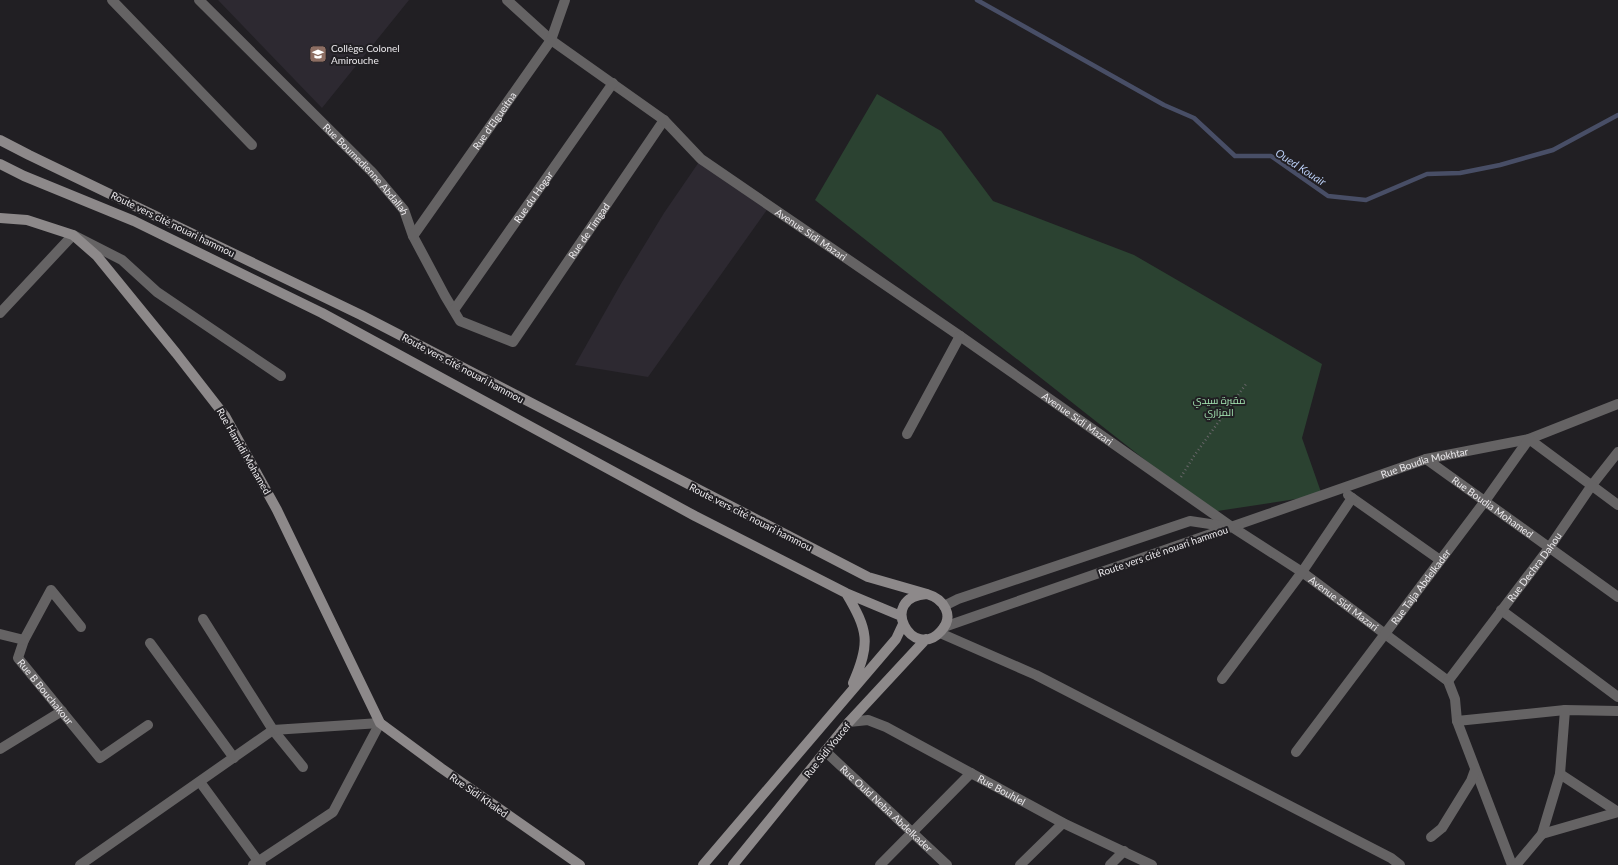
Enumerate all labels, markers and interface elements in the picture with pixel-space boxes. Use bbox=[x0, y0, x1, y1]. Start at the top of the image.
place label: Collège Colonel Amirouche bbox=[331, 42, 400, 66]
school or university icon: Collège Colonel Amirouche bbox=[308, 44, 328, 64]
street label: Rue d'Elgueitna bbox=[470, 89, 519, 152]
street label: Rue Boumedienne Abdallah bbox=[321, 121, 411, 217]
water label: Oued Kouair bbox=[1273, 146, 1329, 188]
street label: Rue du Hogar bbox=[511, 169, 556, 225]
street label: Route vers cité nouari hammou bbox=[109, 189, 237, 259]
street label: Rue de Timgad bbox=[566, 200, 612, 261]
street label: Avenue Sidi Mazari bbox=[773, 206, 849, 263]
street label: Route vers cité nouari hammou bbox=[400, 331, 526, 405]
street label: Avenue Sidi Mazari bbox=[1040, 390, 1115, 448]
park label: مقبرة سيدي المزاري bbox=[1193, 394, 1245, 420]
street label: Rue Hamidi Mohamed bbox=[214, 406, 274, 496]
street label: Rue Boudia Mokhtar bbox=[1379, 445, 1469, 480]
street label: Rue Boudia Mohamed bbox=[1450, 474, 1536, 540]
street label: Route vers cité nouari hammou bbox=[688, 481, 814, 553]
street label: Route vers cité nouari hammou bbox=[1097, 523, 1229, 579]
street label: Rue Dechra Dahou bbox=[1505, 530, 1564, 604]
street label: Rue Talja Abdelkader bbox=[1388, 546, 1453, 627]
street label: Avenue Sidi Mazari bbox=[1307, 573, 1381, 633]
street label: Rue B Bouchakour bbox=[15, 656, 76, 727]
street label: Rue Sidi Youcef bbox=[801, 720, 853, 780]
street label: Rue Ould Nebia Abdelkader bbox=[838, 762, 935, 855]
street label: Rue Sidi Khaled bbox=[448, 771, 510, 819]
street label: Rue Bouhlel bbox=[976, 772, 1028, 808]

